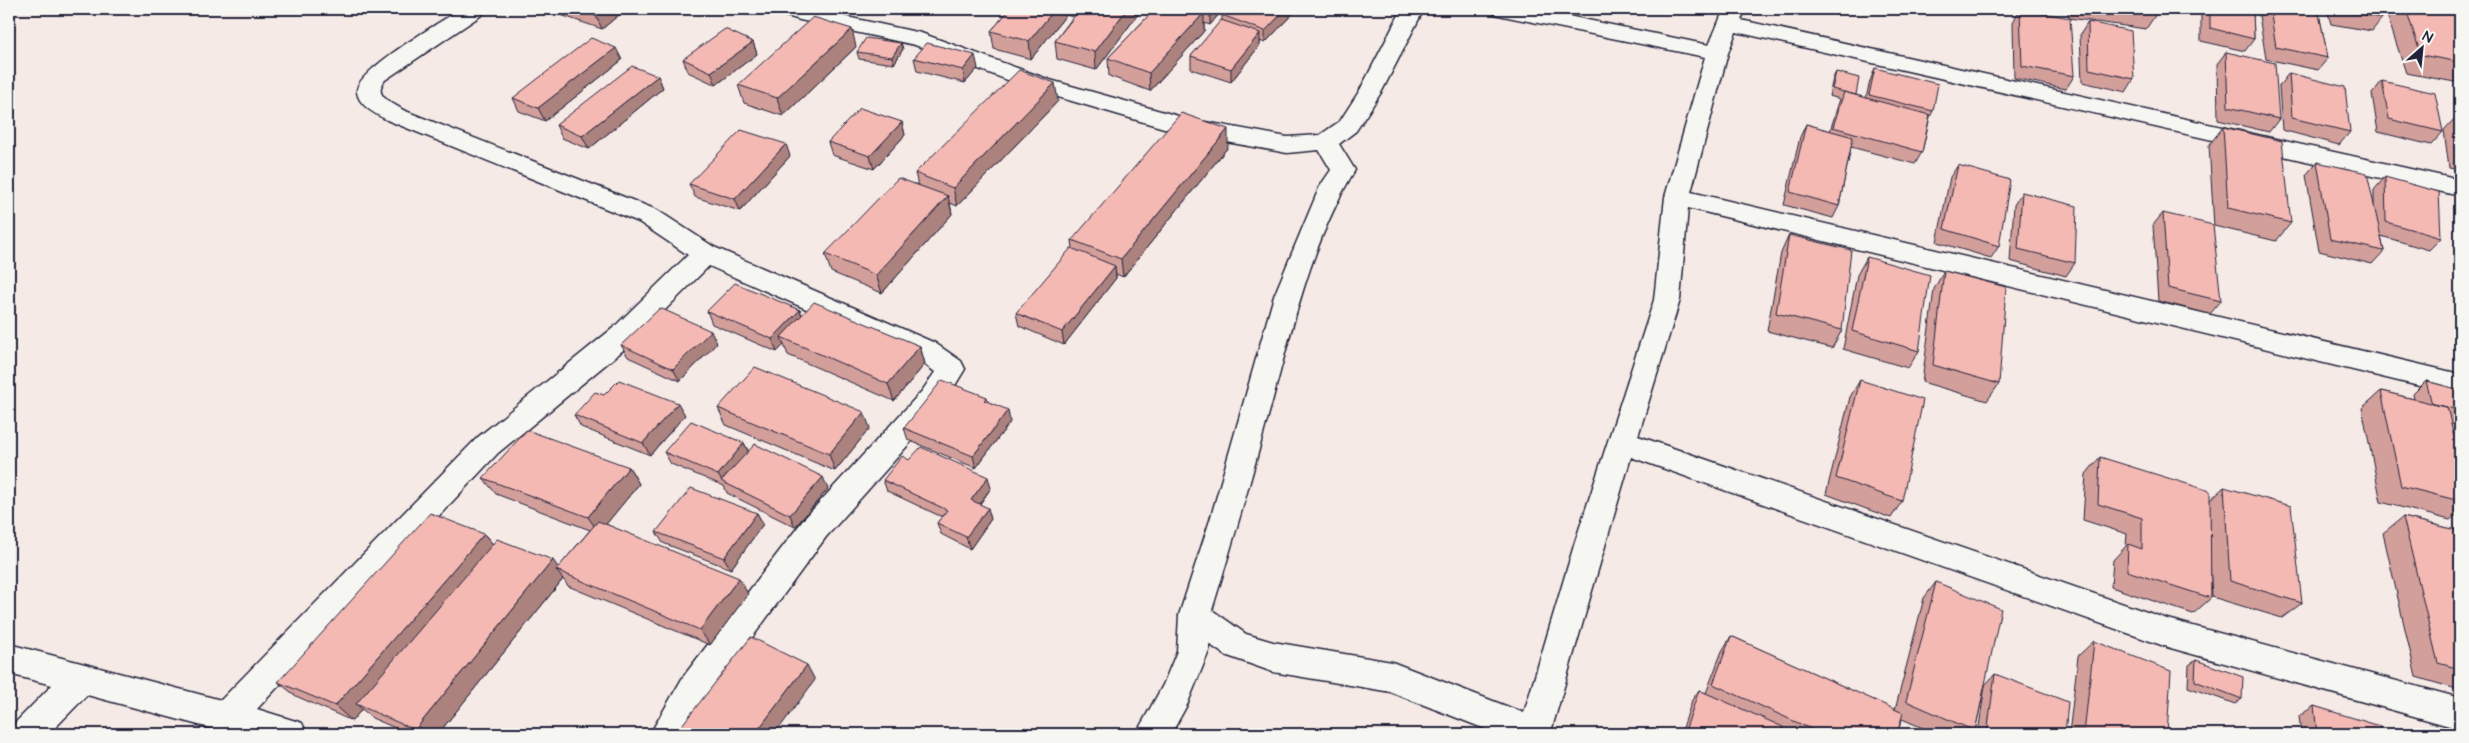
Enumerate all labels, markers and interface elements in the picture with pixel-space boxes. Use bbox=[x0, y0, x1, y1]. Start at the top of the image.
north arrow bbox=[2396, 22, 2446, 72]
text: N bbox=[2419, 26, 2436, 48]

